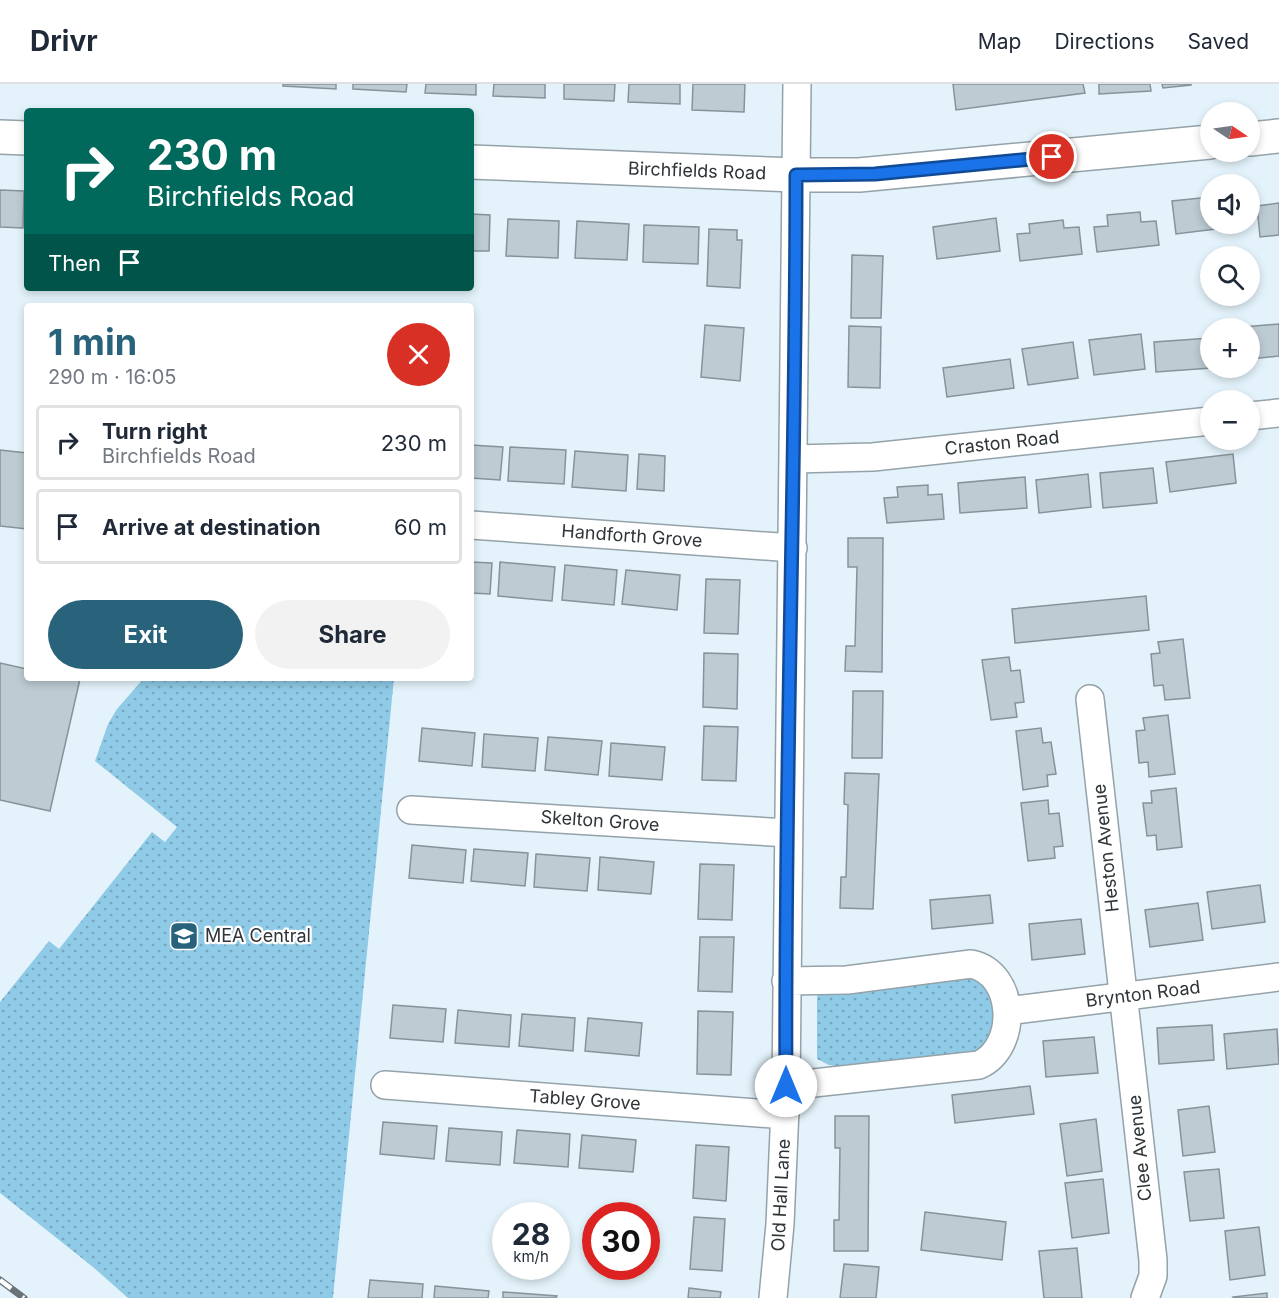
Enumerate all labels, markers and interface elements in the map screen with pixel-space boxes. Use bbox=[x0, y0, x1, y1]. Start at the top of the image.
text: Drivr bbox=[30, 24, 98, 58]
text: Map bbox=[978, 29, 1021, 54]
text: Directions bbox=[1054, 29, 1155, 54]
text: Saved bbox=[1188, 29, 1249, 54]
north arrow bbox=[1200, 102, 1260, 162]
map controls bbox=[1200, 102, 1260, 450]
text: 230 m bbox=[147, 129, 277, 180]
pin bbox=[1026, 131, 1077, 182]
icon: right bbox=[48, 132, 126, 210]
icon: arrive bbox=[1035, 140, 1068, 173]
street label: Birchfields Road bbox=[627, 158, 767, 183]
button: sound bbox=[1200, 174, 1260, 234]
text: Birchfields Road bbox=[147, 180, 355, 213]
icon: arrive bbox=[113, 246, 146, 279]
button: search bbox=[1200, 246, 1260, 306]
text: Then bbox=[48, 250, 101, 276]
button: + bbox=[1200, 318, 1260, 378]
text: 1 min bbox=[48, 320, 137, 364]
button: close bbox=[387, 323, 450, 386]
text: 290 m · 16:05 bbox=[48, 365, 176, 389]
button: − bbox=[1200, 390, 1260, 450]
text: Turn right bbox=[102, 418, 208, 444]
icon: right bbox=[51, 426, 84, 459]
street label: Craston Road bbox=[944, 426, 1060, 459]
text: 230 m bbox=[381, 430, 447, 456]
text: Birchfields Road bbox=[102, 444, 256, 468]
icon: arrive bbox=[51, 510, 84, 543]
text: Arrive at destination bbox=[102, 514, 321, 540]
text: 60 m bbox=[394, 514, 447, 540]
street label: Handforth Grove bbox=[561, 520, 703, 551]
button: Exit bbox=[48, 600, 243, 669]
button: Share bbox=[255, 600, 450, 669]
street label: Heston Avenue bbox=[1088, 783, 1123, 913]
street label: Skelton Grove bbox=[540, 806, 660, 835]
school or university icon: MEA Central bbox=[168, 920, 200, 952]
place label: MEA Central bbox=[205, 925, 311, 946]
street label: Brynton Road bbox=[1084, 976, 1201, 1011]
position arrow bbox=[754, 1054, 818, 1118]
street label: Tabley Grove bbox=[529, 1085, 641, 1114]
street label: Clee Avenue bbox=[1123, 1094, 1156, 1202]
street label: Old Hall Lane bbox=[767, 1138, 794, 1252]
speed limit sign: 30 bbox=[582, 1202, 660, 1280]
text: 28 bbox=[512, 1216, 550, 1252]
text: km/h bbox=[513, 1247, 549, 1266]

